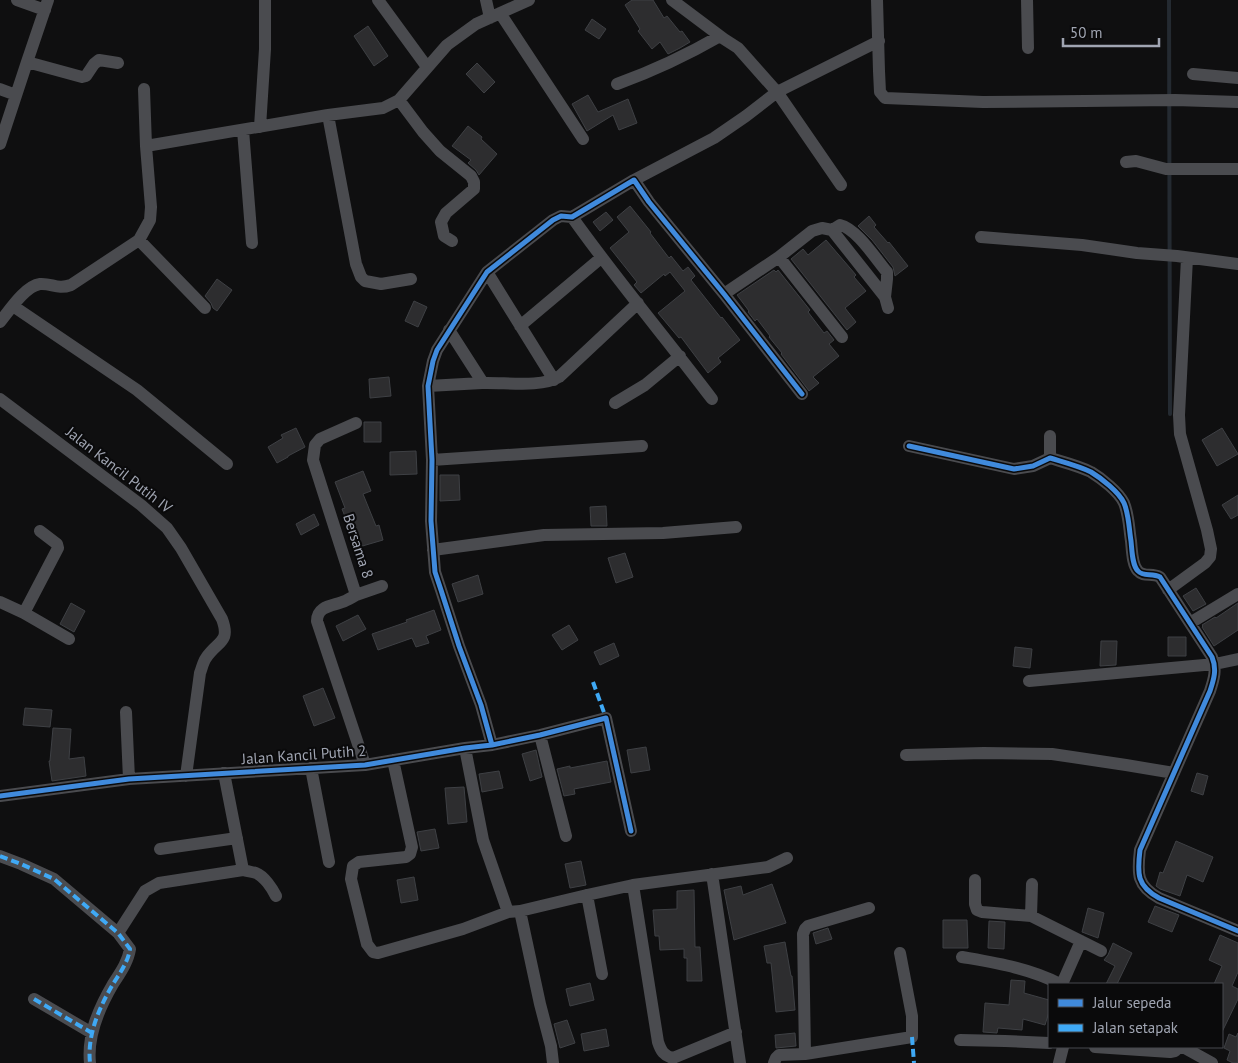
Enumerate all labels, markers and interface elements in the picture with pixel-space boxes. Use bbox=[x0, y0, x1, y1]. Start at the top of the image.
scale bar bbox=[1063, 15, 1159, 47]
text: 50 m bbox=[1070, 23, 1103, 42]
street label: Jalan Kancil Putih IV bbox=[62, 422, 177, 517]
street label: Bersama 8 bbox=[339, 511, 378, 581]
street label: Jalan Kancil Putih 2 bbox=[240, 741, 367, 768]
legend bbox=[1048, 983, 1223, 1048]
text: Jalur sepeda bbox=[1092, 993, 1172, 1012]
text: Jalan setapak bbox=[1092, 1018, 1179, 1037]

